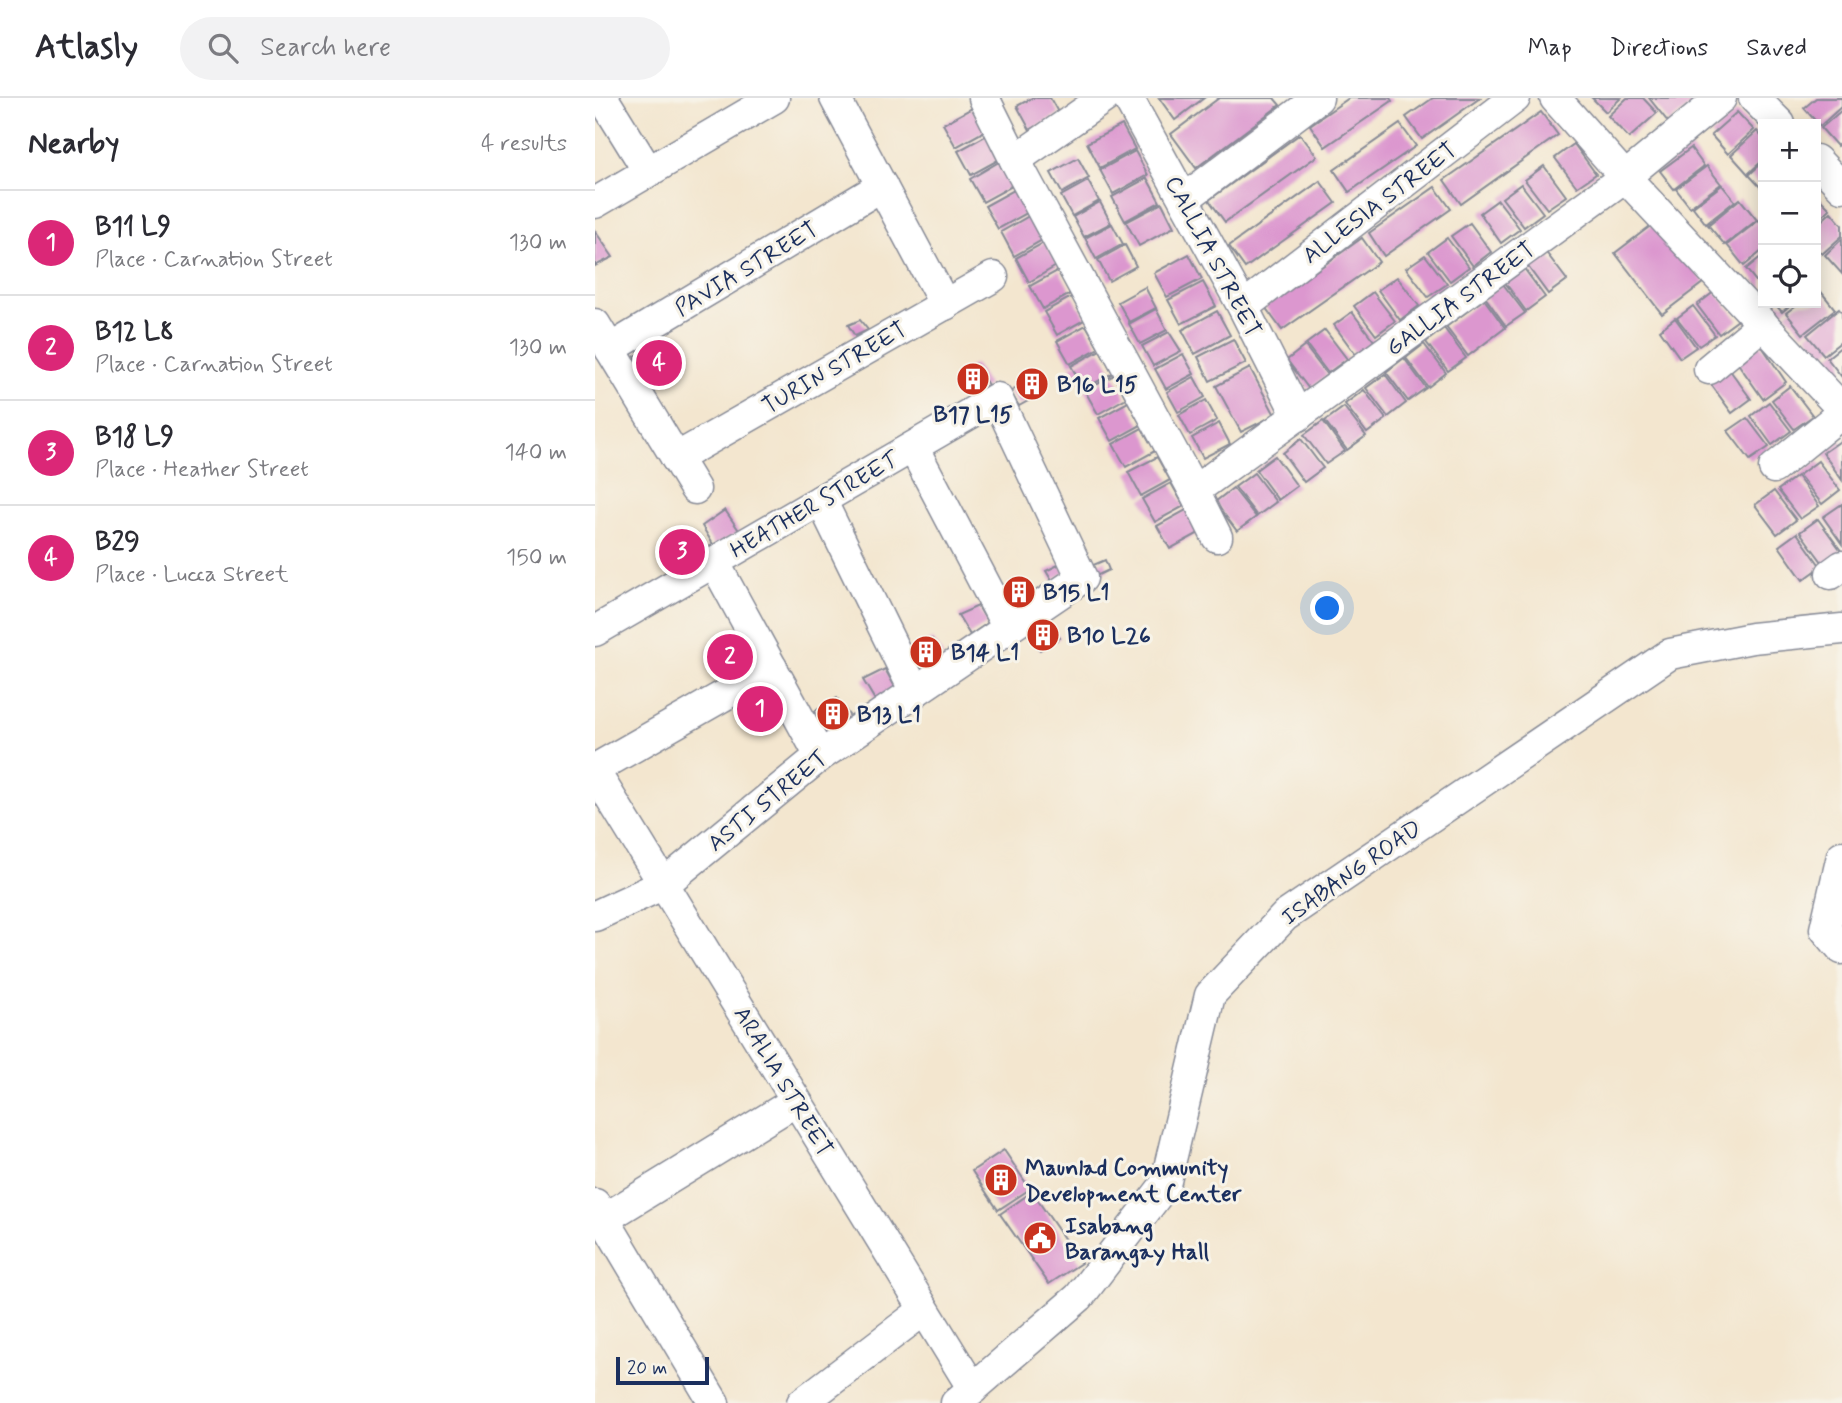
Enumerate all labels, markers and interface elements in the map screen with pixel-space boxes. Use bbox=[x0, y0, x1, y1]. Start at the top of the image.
search box bbox=[180, 17, 670, 80]
text: Atlasly bbox=[35, 26, 138, 70]
icon: search bbox=[204, 29, 242, 67]
text: Search here bbox=[260, 31, 391, 65]
text: Map bbox=[1528, 33, 1572, 64]
text: Directions bbox=[1610, 33, 1708, 64]
text: Saved bbox=[1746, 33, 1807, 64]
map controls bbox=[1758, 119, 1821, 308]
button: + bbox=[1758, 119, 1821, 182]
text: Nearby bbox=[28, 124, 119, 163]
text: 4 results bbox=[481, 129, 567, 159]
street label: ALLESIA STREET bbox=[1297, 136, 1463, 271]
street label: CALLIA STREET bbox=[1157, 171, 1267, 343]
button: − bbox=[1758, 182, 1821, 245]
text: B11 L9 bbox=[95, 211, 171, 245]
street label: PAVIA STREET bbox=[670, 215, 824, 324]
text: 1 bbox=[46, 228, 56, 258]
text: 130 m bbox=[509, 228, 567, 258]
street label: GALLIA STREET bbox=[1381, 235, 1542, 364]
text: Place · Carnation Street bbox=[95, 245, 333, 275]
button: locate bbox=[1758, 245, 1821, 308]
street label: TURIN STREET bbox=[757, 315, 913, 422]
text: B12 L8 bbox=[95, 316, 174, 350]
text: 2 bbox=[45, 333, 57, 363]
text: 130 m bbox=[509, 333, 567, 363]
pin: 4 bbox=[636, 337, 682, 389]
text: Place · Carnation Street bbox=[95, 350, 333, 380]
building icon: B17 L15 bbox=[954, 360, 992, 398]
building icon: B16 L15 bbox=[1013, 365, 1051, 403]
place label: B16 L15 bbox=[1057, 371, 1138, 401]
place label: B17 L15 bbox=[933, 401, 1013, 431]
text: B18 L9 bbox=[95, 421, 174, 455]
text: 3 bbox=[46, 438, 56, 468]
text: 140 m bbox=[504, 438, 567, 468]
street label: HEATHER STREET bbox=[725, 445, 906, 566]
text: Place · Heather Street bbox=[95, 455, 309, 485]
text: B29 bbox=[95, 526, 140, 560]
pin: 3 bbox=[659, 526, 705, 578]
text: 4 bbox=[44, 543, 58, 573]
text: 150 m bbox=[506, 543, 567, 573]
text: Place · Lucca Street bbox=[95, 560, 289, 590]
building icon: B15 L1 bbox=[1000, 573, 1038, 611]
place label: B15 L1 bbox=[1043, 579, 1109, 609]
your location bbox=[1310, 591, 1344, 625]
building icon: B10 L26 bbox=[1024, 616, 1062, 654]
place label: B10 L26 bbox=[1067, 622, 1151, 652]
pin: 2 bbox=[707, 631, 753, 683]
building icon: B14 L1 bbox=[907, 633, 945, 671]
place label: B14 L1 bbox=[951, 639, 1019, 669]
pin: 1 bbox=[737, 683, 783, 735]
building icon: B13 L1 bbox=[814, 695, 852, 733]
place label: B13 L1 bbox=[857, 701, 921, 731]
street label: ASTI STREET bbox=[702, 744, 835, 859]
street label: ISABANG ROAD bbox=[1276, 814, 1428, 933]
street label: ARALIA STREET bbox=[726, 1002, 839, 1163]
place label: Maunlad Community Development Center bbox=[1025, 1154, 1243, 1210]
building icon: Maunlad Community Development Center bbox=[982, 1161, 1020, 1199]
place label: Isabang Barangay Hall bbox=[1065, 1212, 1210, 1268]
public building icon: Isabang Barangay Hall bbox=[1021, 1219, 1059, 1257]
scale bar bbox=[616, 1354, 709, 1386]
text: 20 m bbox=[627, 1356, 667, 1381]

